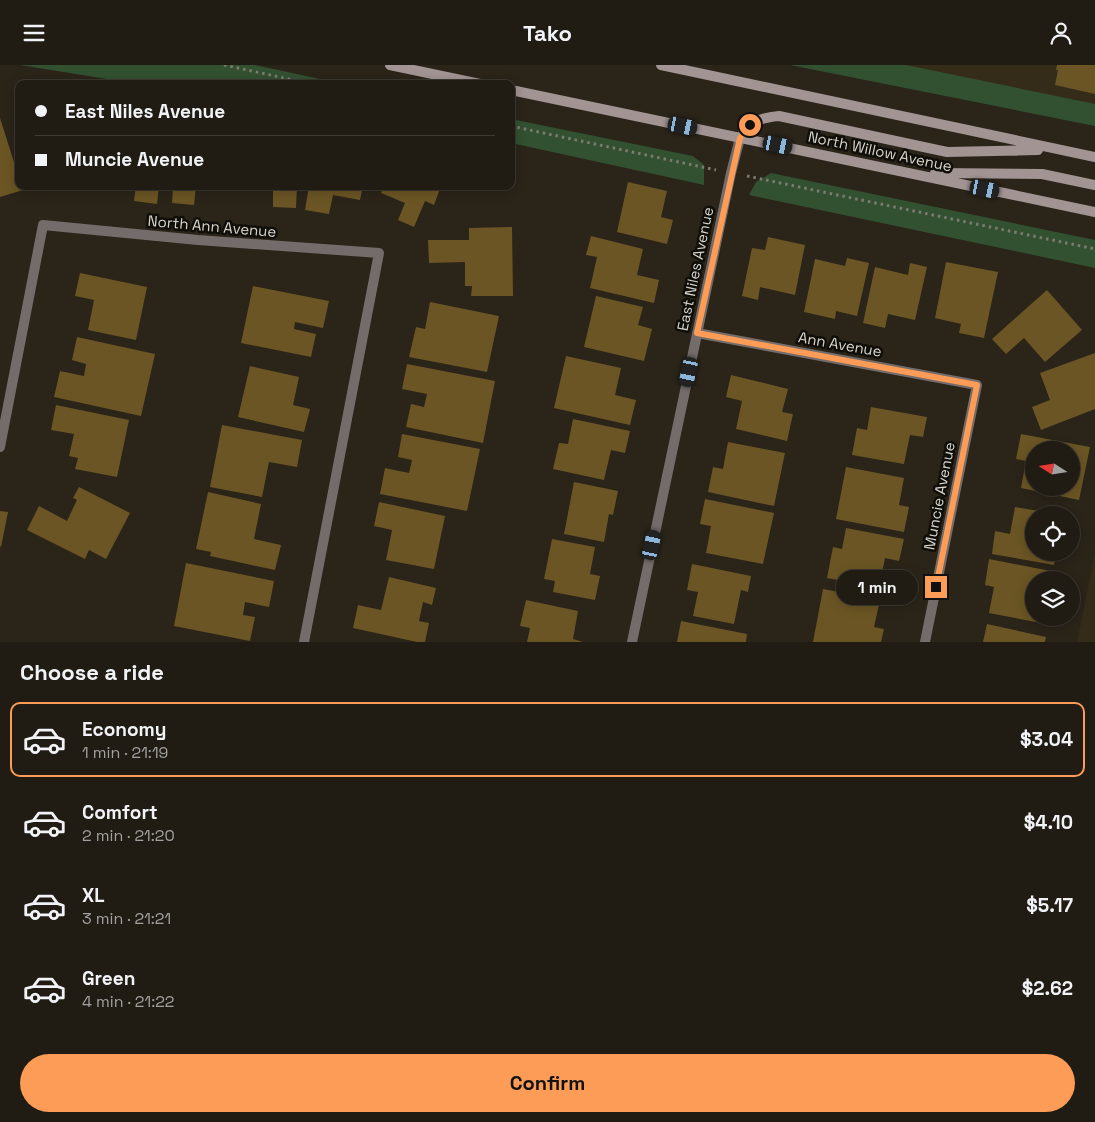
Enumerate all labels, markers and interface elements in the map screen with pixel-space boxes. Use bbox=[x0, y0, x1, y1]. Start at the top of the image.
icon: menu bbox=[20, 19, 48, 47]
text: Tako bbox=[523, 19, 572, 47]
icon: person bbox=[1047, 19, 1075, 47]
text: East Niles Avenue bbox=[65, 99, 225, 124]
route start bbox=[739, 114, 761, 136]
car bbox=[666, 116, 699, 136]
street label: North Willow Avenue bbox=[806, 126, 954, 176]
car bbox=[761, 135, 794, 155]
text: Muncie Avenue bbox=[65, 147, 204, 172]
car bbox=[968, 179, 1001, 199]
street label: East Niles Avenue bbox=[673, 205, 717, 333]
street label: North Ann Avenue bbox=[147, 211, 277, 241]
street label: Ann Avenue bbox=[797, 327, 883, 361]
car bbox=[678, 356, 699, 388]
street label: Muncie Avenue bbox=[919, 440, 959, 552]
north arrow bbox=[1025, 441, 1080, 496]
map controls bbox=[1025, 441, 1080, 626]
button: locate bbox=[1025, 506, 1080, 561]
car bbox=[641, 529, 662, 561]
callout: 1 min bbox=[836, 569, 918, 605]
button: layers bbox=[1025, 571, 1080, 626]
route end bbox=[925, 576, 947, 598]
text: 1 min bbox=[857, 577, 897, 598]
text: Choose a ride bbox=[20, 658, 164, 686]
icon: car bbox=[22, 717, 67, 762]
text: Economy bbox=[82, 717, 166, 742]
text: $3.04 bbox=[1020, 727, 1073, 752]
text: 1 min · 21:19 bbox=[82, 742, 168, 763]
icon: car bbox=[22, 800, 67, 845]
text: Comfort bbox=[82, 800, 158, 825]
text: $4.10 bbox=[1024, 810, 1073, 835]
text: 2 min · 21:20 bbox=[82, 825, 175, 846]
icon: car bbox=[22, 883, 67, 928]
text: XL bbox=[82, 883, 105, 908]
text: $5.17 bbox=[1026, 893, 1073, 918]
text: 3 min · 21:21 bbox=[82, 908, 171, 929]
icon: car bbox=[22, 966, 67, 1011]
text: Green bbox=[82, 966, 135, 991]
text: $2.62 bbox=[1022, 976, 1073, 1001]
text: 4 min · 21:22 bbox=[82, 991, 175, 1012]
button: Confirm bbox=[20, 1054, 1075, 1112]

